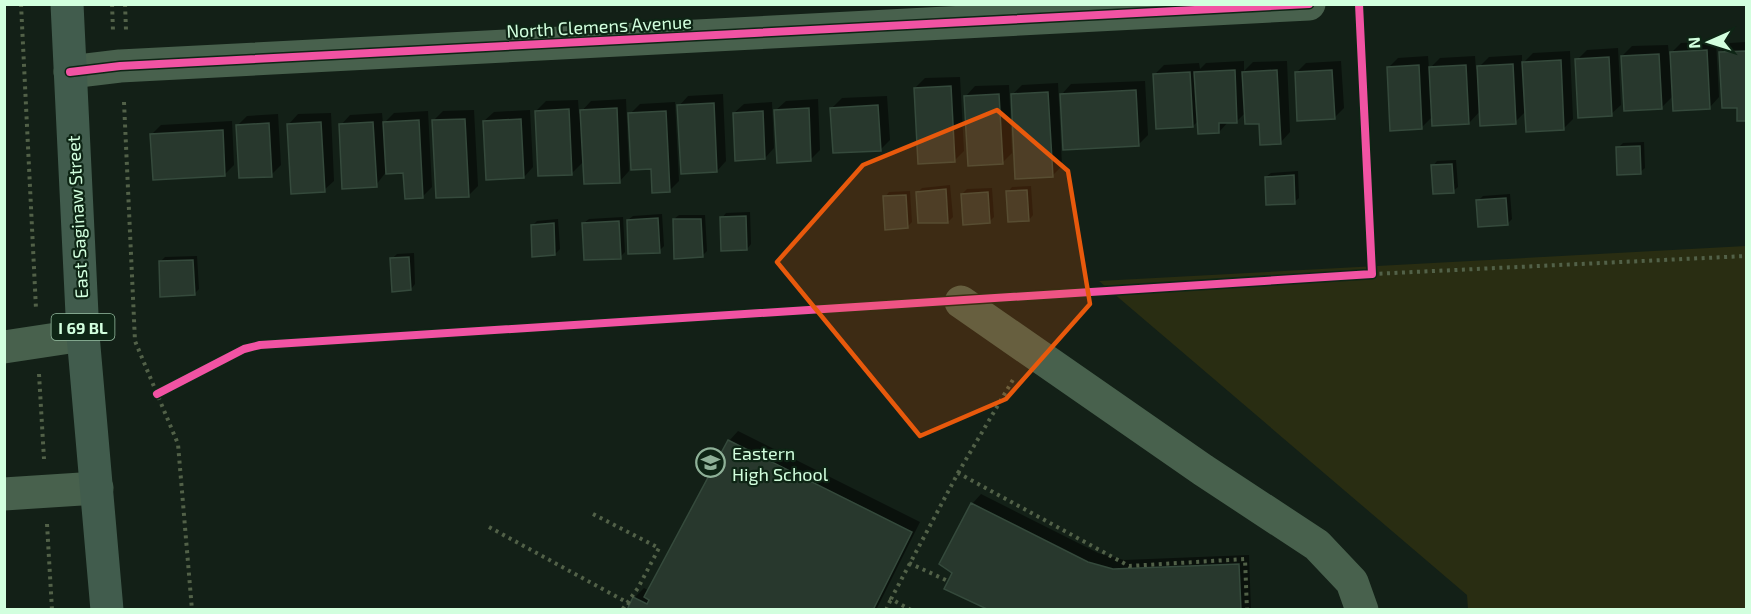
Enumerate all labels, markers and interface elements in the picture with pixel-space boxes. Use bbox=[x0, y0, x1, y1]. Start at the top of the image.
street label: North Clemens Avenue bbox=[506, 10, 692, 42]
north arrow bbox=[1679, 12, 1739, 72]
text: N bbox=[1684, 37, 1703, 49]
street label: East Saginaw Street bbox=[62, 135, 92, 299]
road number: I 69 BL bbox=[52, 314, 115, 340]
place label: Eastern High School bbox=[732, 442, 829, 485]
school or university icon: Eastern High School bbox=[695, 447, 727, 479]

